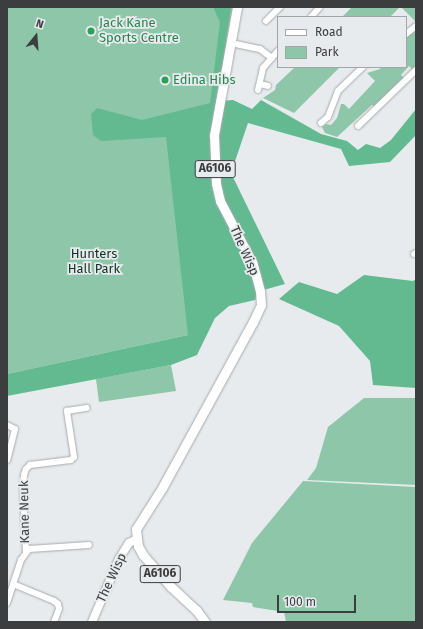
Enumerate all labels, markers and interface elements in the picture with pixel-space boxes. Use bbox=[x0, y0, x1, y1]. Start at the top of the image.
north arrow bbox=[16, 16, 56, 56]
place label: Jack Kane Sports Centre bbox=[99, 16, 179, 47]
legend bbox=[277, 16, 407, 68]
text: N bbox=[34, 17, 45, 31]
text: Road bbox=[315, 25, 343, 39]
marker: Jack Kane Sports Centre bbox=[86, 26, 96, 36]
text: Park bbox=[315, 45, 339, 59]
place label: Edina Hibs bbox=[173, 72, 236, 88]
marker: Edina Hibs bbox=[160, 75, 170, 85]
road number: A6106 bbox=[194, 159, 236, 179]
street label: The Wisp bbox=[226, 224, 262, 278]
park label: Hunters Hall Park bbox=[68, 247, 120, 278]
street label: Kane Neuk bbox=[17, 480, 33, 544]
street label: The Wisp bbox=[94, 551, 130, 605]
road number: A6106 bbox=[139, 564, 181, 584]
scale bar bbox=[279, 587, 358, 613]
text: 100 m bbox=[284, 595, 316, 609]

